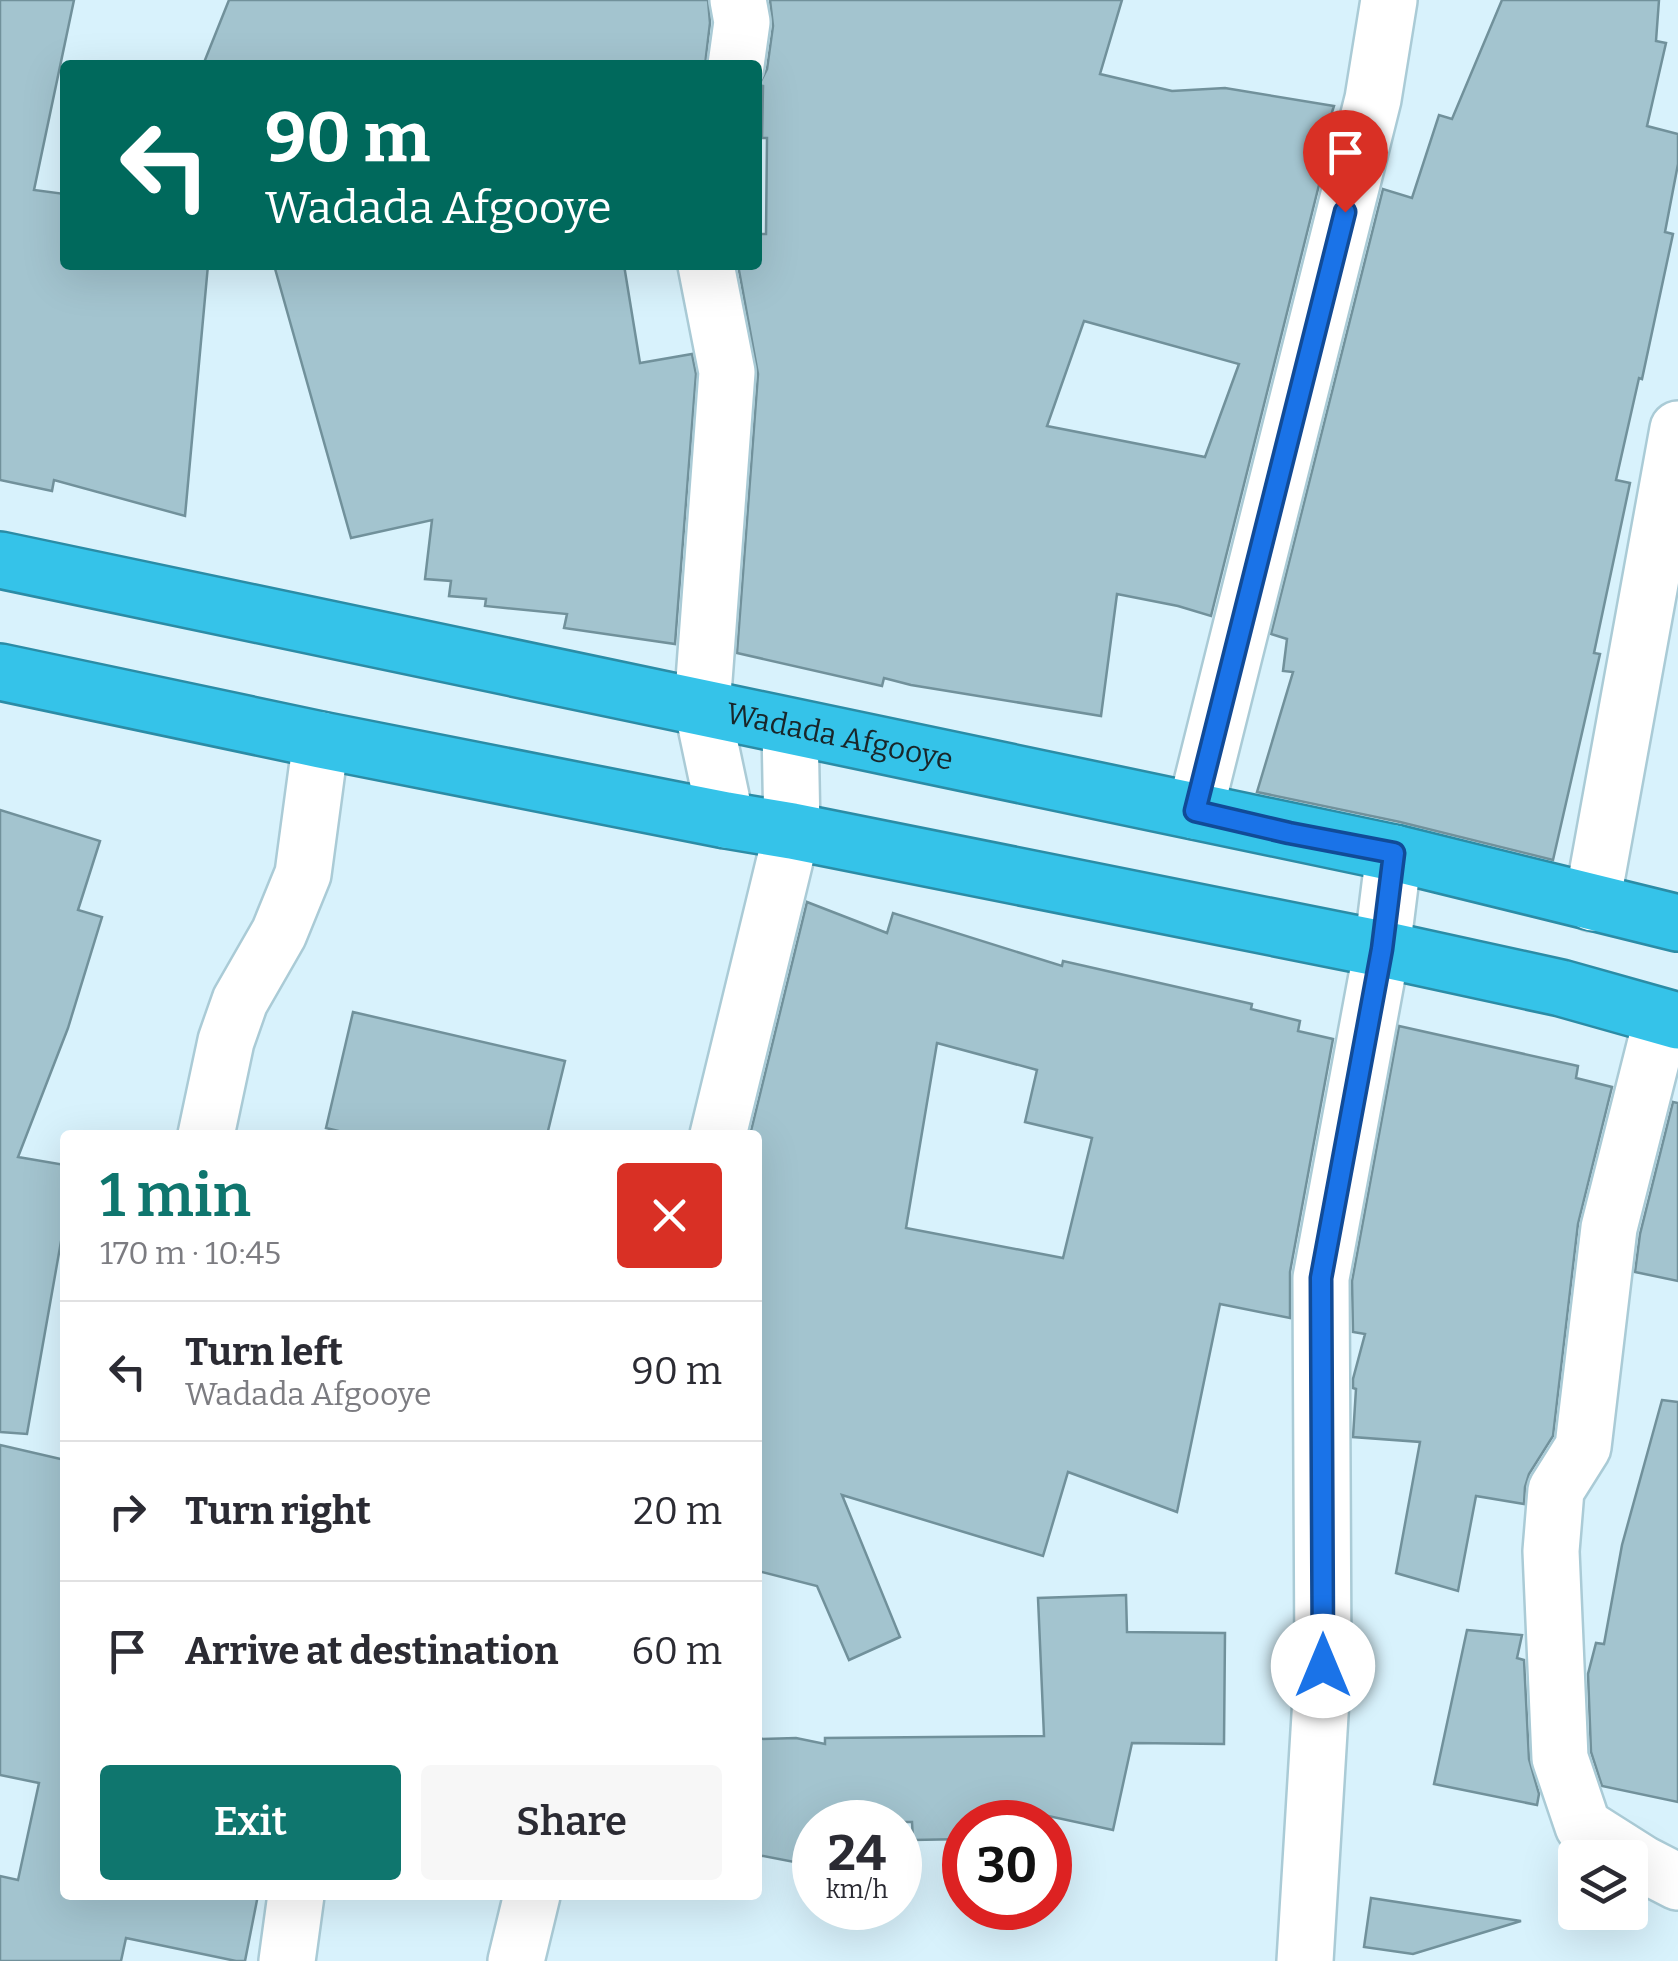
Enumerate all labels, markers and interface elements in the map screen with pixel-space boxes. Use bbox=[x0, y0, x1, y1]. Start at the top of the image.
text: 90 m bbox=[265, 96, 430, 180]
icon: left bbox=[100, 100, 230, 230]
pin bbox=[1303, 110, 1388, 213]
icon: arrive bbox=[1318, 125, 1373, 180]
text: Wadada Afgooye bbox=[265, 181, 612, 235]
street label: Wadada Afgooye bbox=[723, 695, 956, 778]
text: 1 min bbox=[100, 1160, 251, 1232]
button: close bbox=[617, 1163, 722, 1268]
text: 170 m · 10:45 bbox=[100, 1234, 281, 1272]
text: Turn left bbox=[185, 1329, 343, 1375]
icon: left bbox=[100, 1344, 155, 1399]
text: 90 m bbox=[632, 1348, 722, 1394]
text: Wadada Afgooye bbox=[185, 1375, 431, 1413]
icon: right bbox=[100, 1484, 155, 1539]
text: Turn right bbox=[185, 1488, 371, 1534]
text: 20 m bbox=[633, 1488, 722, 1534]
position arrow bbox=[1271, 1614, 1375, 1718]
icon: arrive bbox=[100, 1624, 155, 1679]
text: Arrive at destination bbox=[185, 1628, 558, 1674]
text: 60 m bbox=[631, 1628, 722, 1674]
button: Exit bbox=[100, 1765, 401, 1880]
button: Share bbox=[421, 1765, 722, 1880]
speed limit sign: 30 bbox=[942, 1800, 1072, 1930]
text: 24 bbox=[828, 1823, 886, 1883]
map controls bbox=[1558, 1840, 1648, 1930]
button: layers bbox=[1558, 1840, 1648, 1930]
text: km/h bbox=[826, 1875, 888, 1905]

